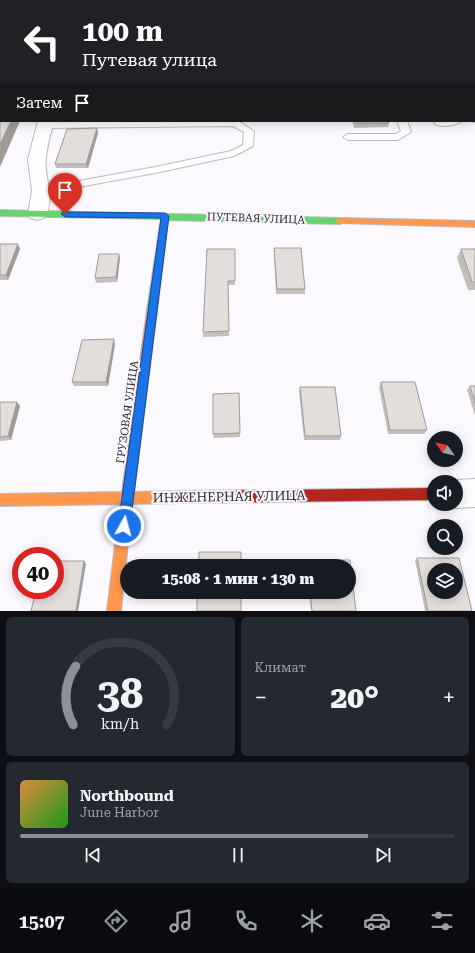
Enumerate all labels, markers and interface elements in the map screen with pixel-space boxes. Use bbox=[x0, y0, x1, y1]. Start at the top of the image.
text: 100 m bbox=[82, 15, 163, 48]
icon: left bbox=[16, 16, 68, 68]
text: Путевая улица bbox=[82, 49, 217, 70]
icon: arrive bbox=[71, 92, 93, 114]
text: Затем bbox=[16, 94, 63, 112]
pin bbox=[48, 173, 82, 214]
icon: arrive bbox=[54, 179, 76, 201]
street label: ПУТЕВАЯ УЛИЦА bbox=[207, 210, 306, 227]
street label: ГРУЗОВАЯ УЛИЦА bbox=[114, 359, 141, 464]
north arrow bbox=[427, 431, 463, 467]
map controls bbox=[427, 431, 463, 599]
button: sound bbox=[427, 475, 463, 511]
street label: ИНЖЕНЕРНАЯ УЛИЦА bbox=[152, 488, 306, 505]
position arrow bbox=[103, 505, 145, 547]
button: search bbox=[427, 519, 463, 555]
speed limit sign: 40 bbox=[12, 547, 64, 599]
button: layers bbox=[427, 563, 463, 599]
text: 15:08 · 1 мин · 130 m bbox=[162, 570, 314, 588]
text: Климат bbox=[255, 660, 306, 675]
text: 38 bbox=[97, 668, 144, 717]
text: 20° bbox=[330, 680, 379, 715]
text: − bbox=[255, 685, 267, 710]
text: + bbox=[443, 685, 455, 710]
text: km/h bbox=[101, 715, 139, 731]
text: Northbound bbox=[80, 787, 174, 805]
text: June Harbor bbox=[80, 805, 159, 820]
icon: previous bbox=[82, 844, 104, 866]
icon: pause bbox=[227, 844, 249, 866]
icon: next bbox=[372, 844, 394, 866]
icon: directions bbox=[102, 907, 130, 935]
icon: music bbox=[167, 907, 195, 935]
icon: phone bbox=[232, 907, 260, 935]
icon: climate bbox=[298, 907, 326, 935]
icon: car bbox=[363, 907, 391, 935]
icon: filters bbox=[428, 907, 456, 935]
text: 15:07 bbox=[19, 911, 65, 932]

